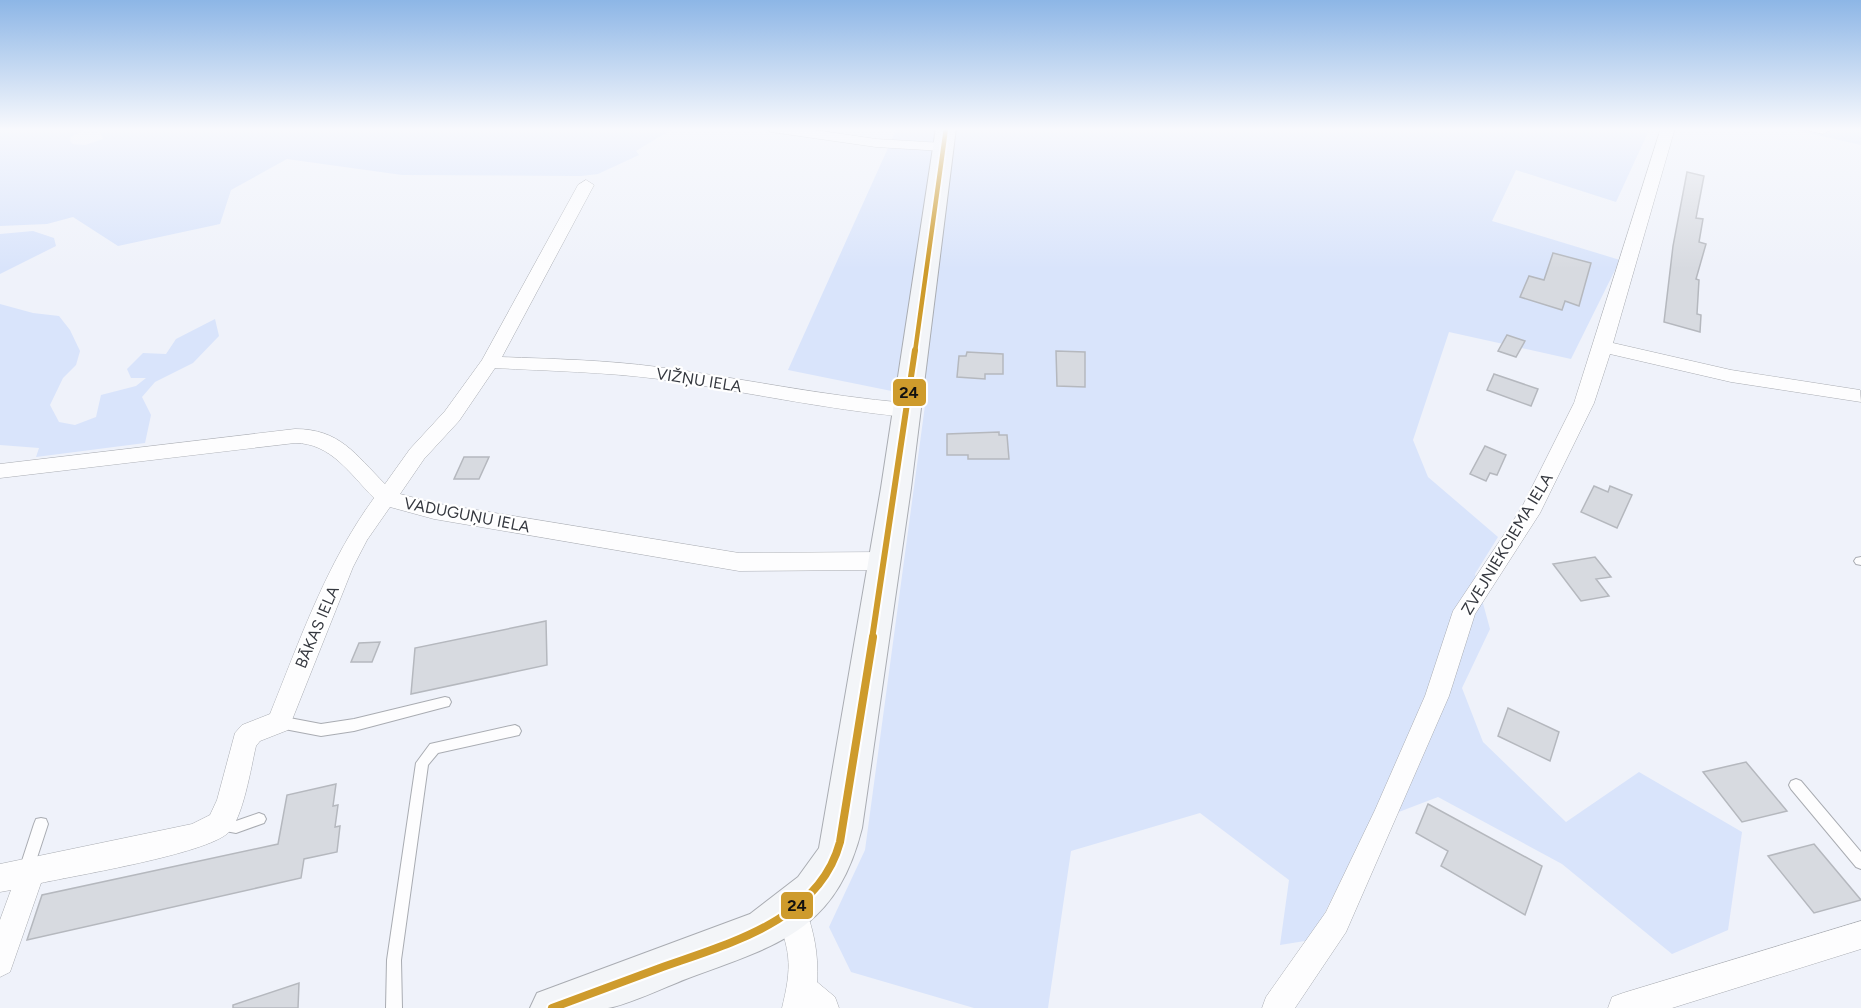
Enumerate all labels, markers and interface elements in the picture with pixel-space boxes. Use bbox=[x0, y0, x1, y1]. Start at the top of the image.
street label: VIŽŅU IELA bbox=[655, 364, 743, 396]
line badge: 24 bbox=[892, 378, 927, 407]
text: 24 bbox=[899, 383, 919, 402]
street label: ZVEJNIEKCIEMA IELA bbox=[1457, 470, 1557, 618]
street label: VADUGUŅU IELA bbox=[403, 493, 532, 537]
street label: BĀKAS IELA bbox=[291, 583, 343, 671]
line badge: 24 bbox=[780, 891, 814, 920]
text: 24 bbox=[787, 896, 807, 915]

